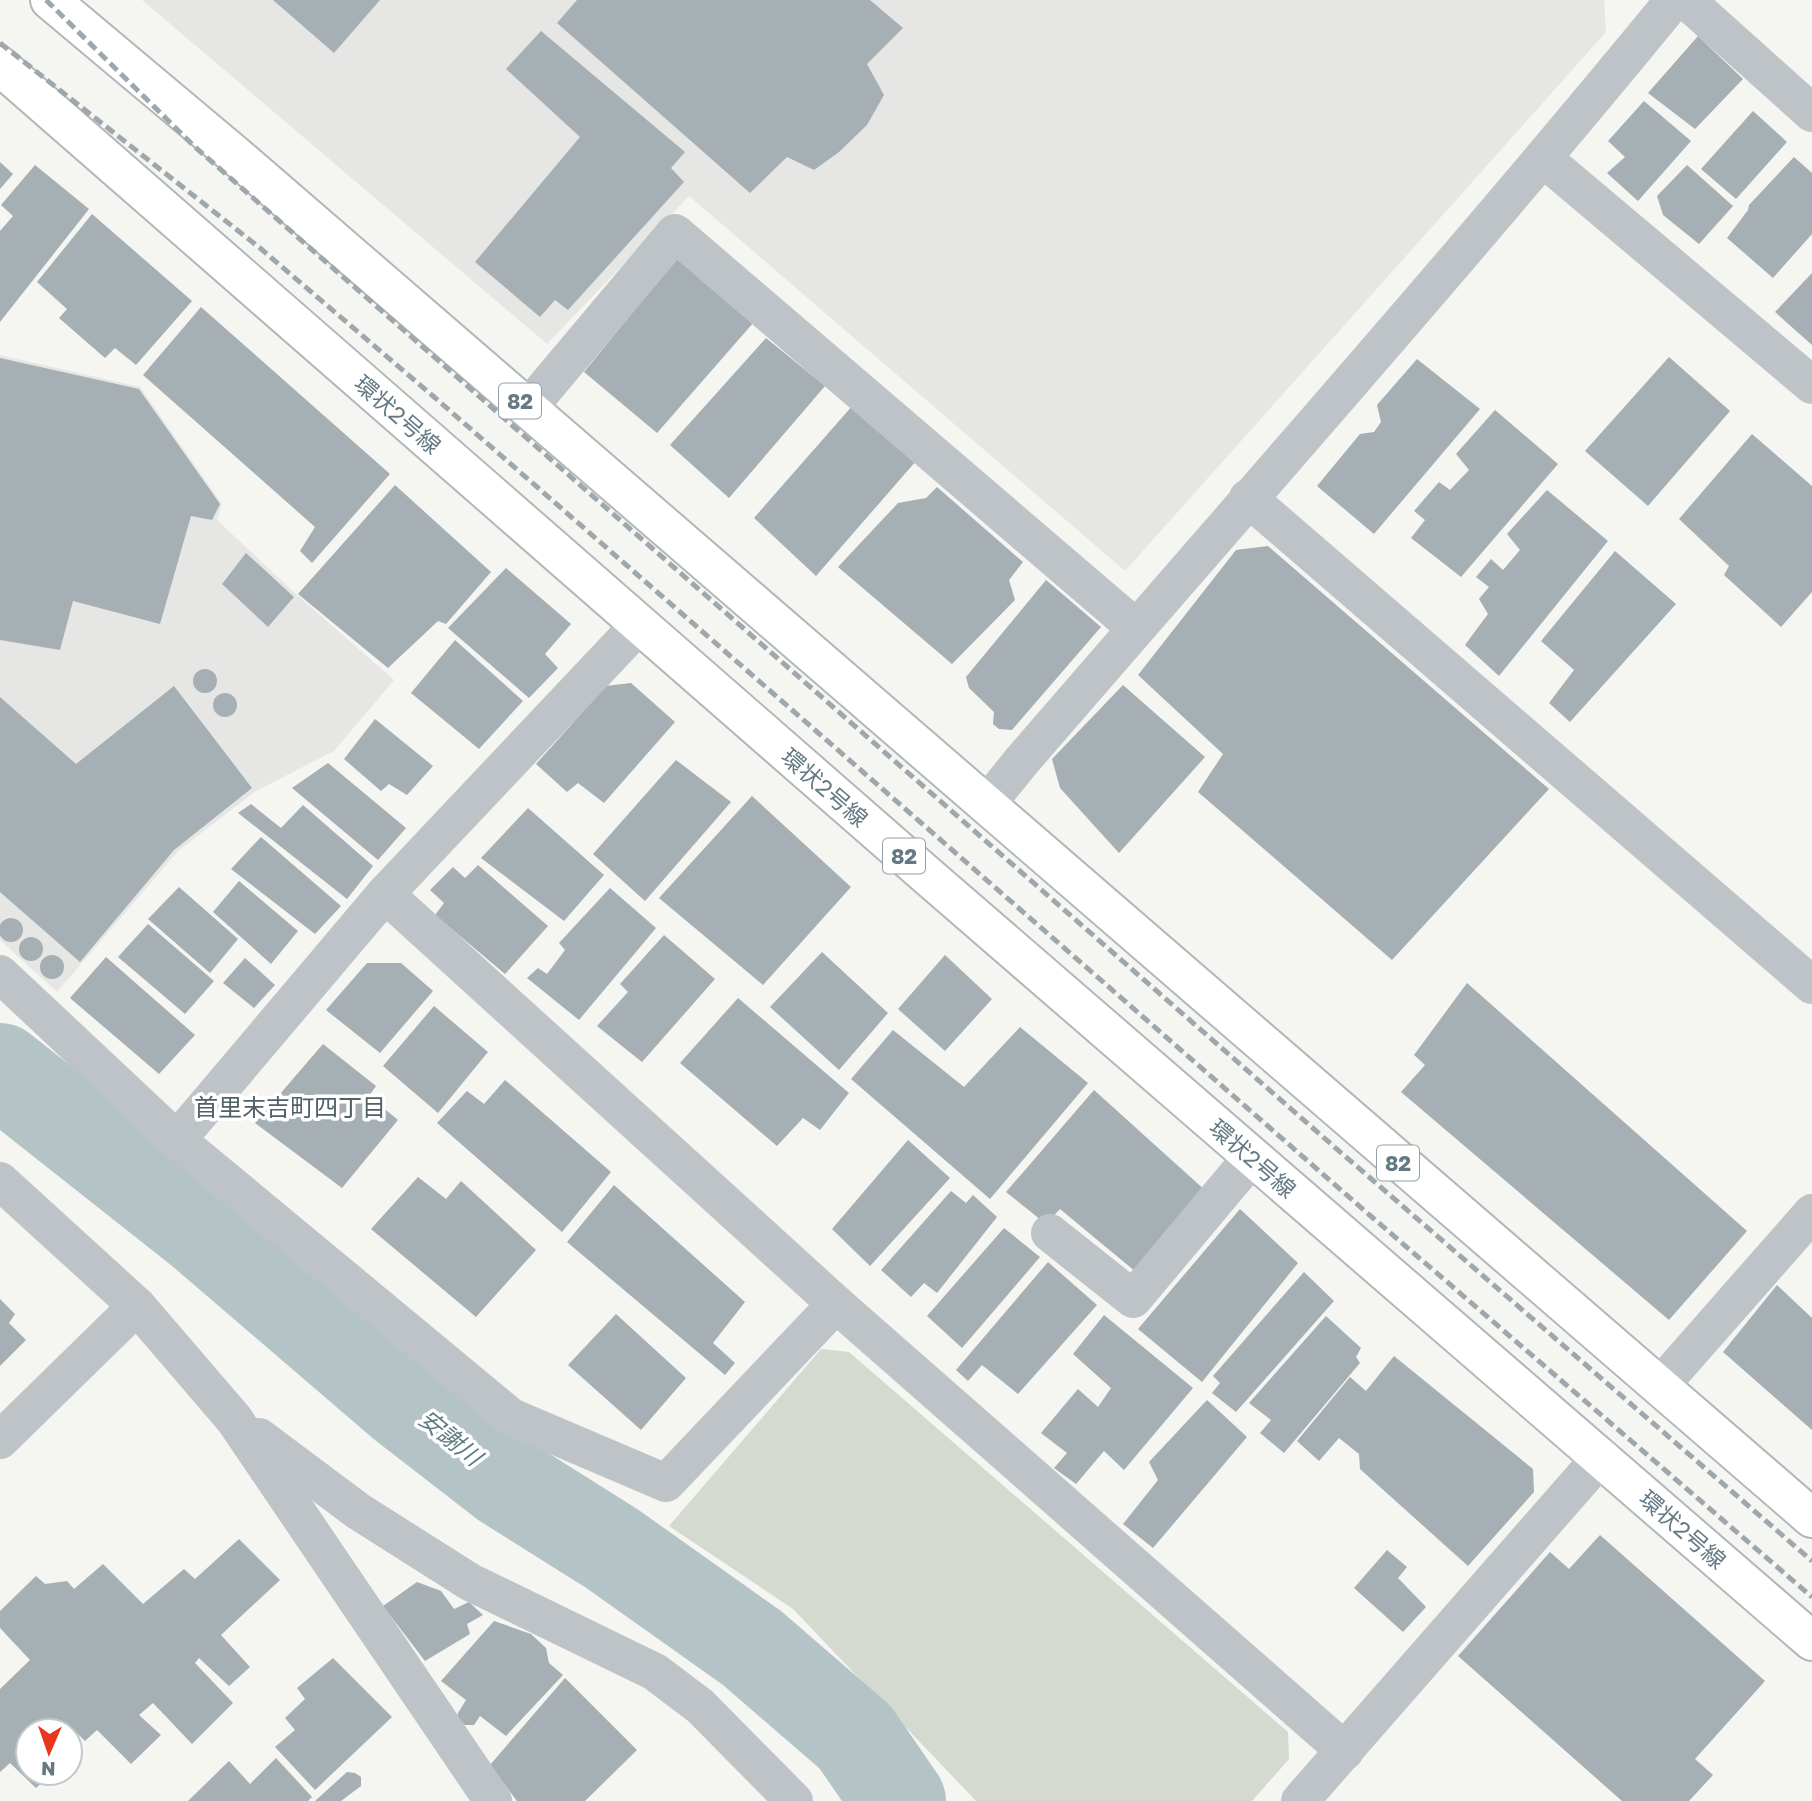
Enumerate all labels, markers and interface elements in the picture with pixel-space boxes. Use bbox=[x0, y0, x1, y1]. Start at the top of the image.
street label: 環状2号線 bbox=[349, 369, 447, 459]
road number: 82 bbox=[499, 384, 541, 418]
street label: 環状2号線 bbox=[776, 742, 874, 832]
road number: 82 bbox=[883, 838, 925, 874]
district label: 首里末吉町四丁目 bbox=[194, 1092, 386, 1121]
street label: 環状2号線 bbox=[1204, 1113, 1302, 1203]
road number: 82 bbox=[1377, 1146, 1419, 1180]
water label: 安謝川 bbox=[414, 1403, 490, 1473]
street label: 環状2号線 bbox=[1634, 1484, 1732, 1574]
north arrow bbox=[14, 1717, 84, 1787]
text: N bbox=[41, 1758, 56, 1781]

